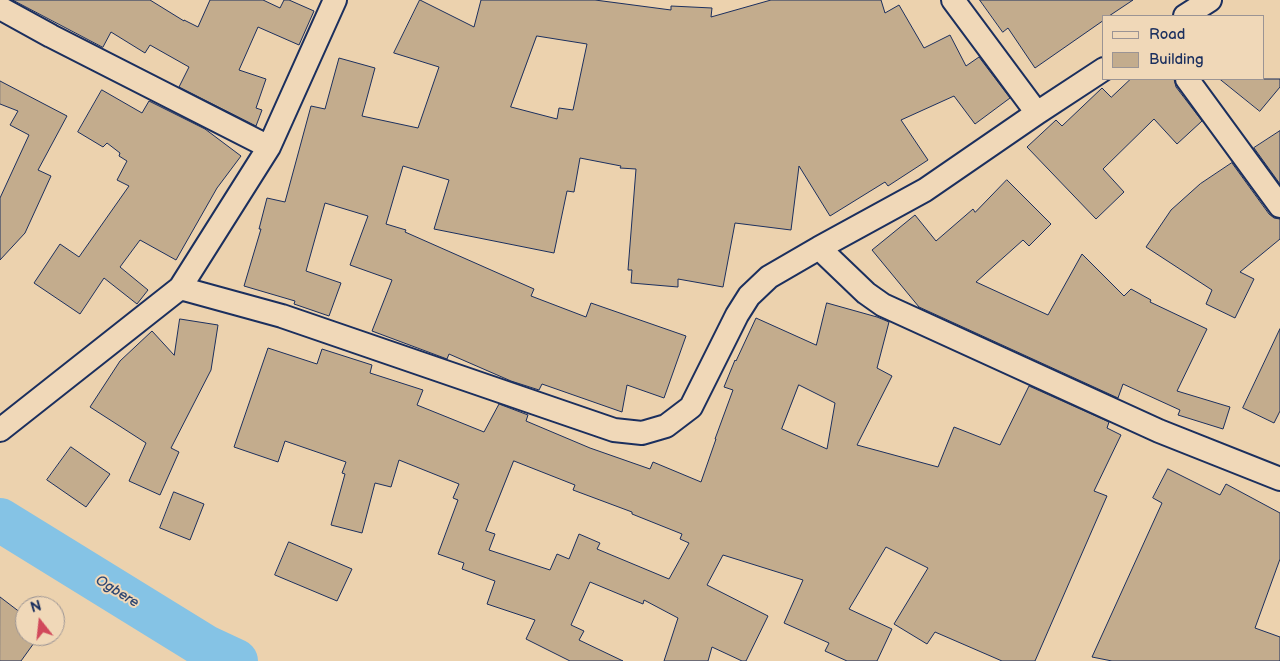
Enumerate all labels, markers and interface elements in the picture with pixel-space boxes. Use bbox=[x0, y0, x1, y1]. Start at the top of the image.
legend bbox=[1102, 15, 1265, 80]
text: Road bbox=[1149, 25, 1185, 44]
text: Building bbox=[1149, 50, 1204, 69]
water label: Ogbere bbox=[92, 572, 142, 612]
north arrow bbox=[15, 596, 65, 646]
text: N bbox=[29, 597, 43, 617]

